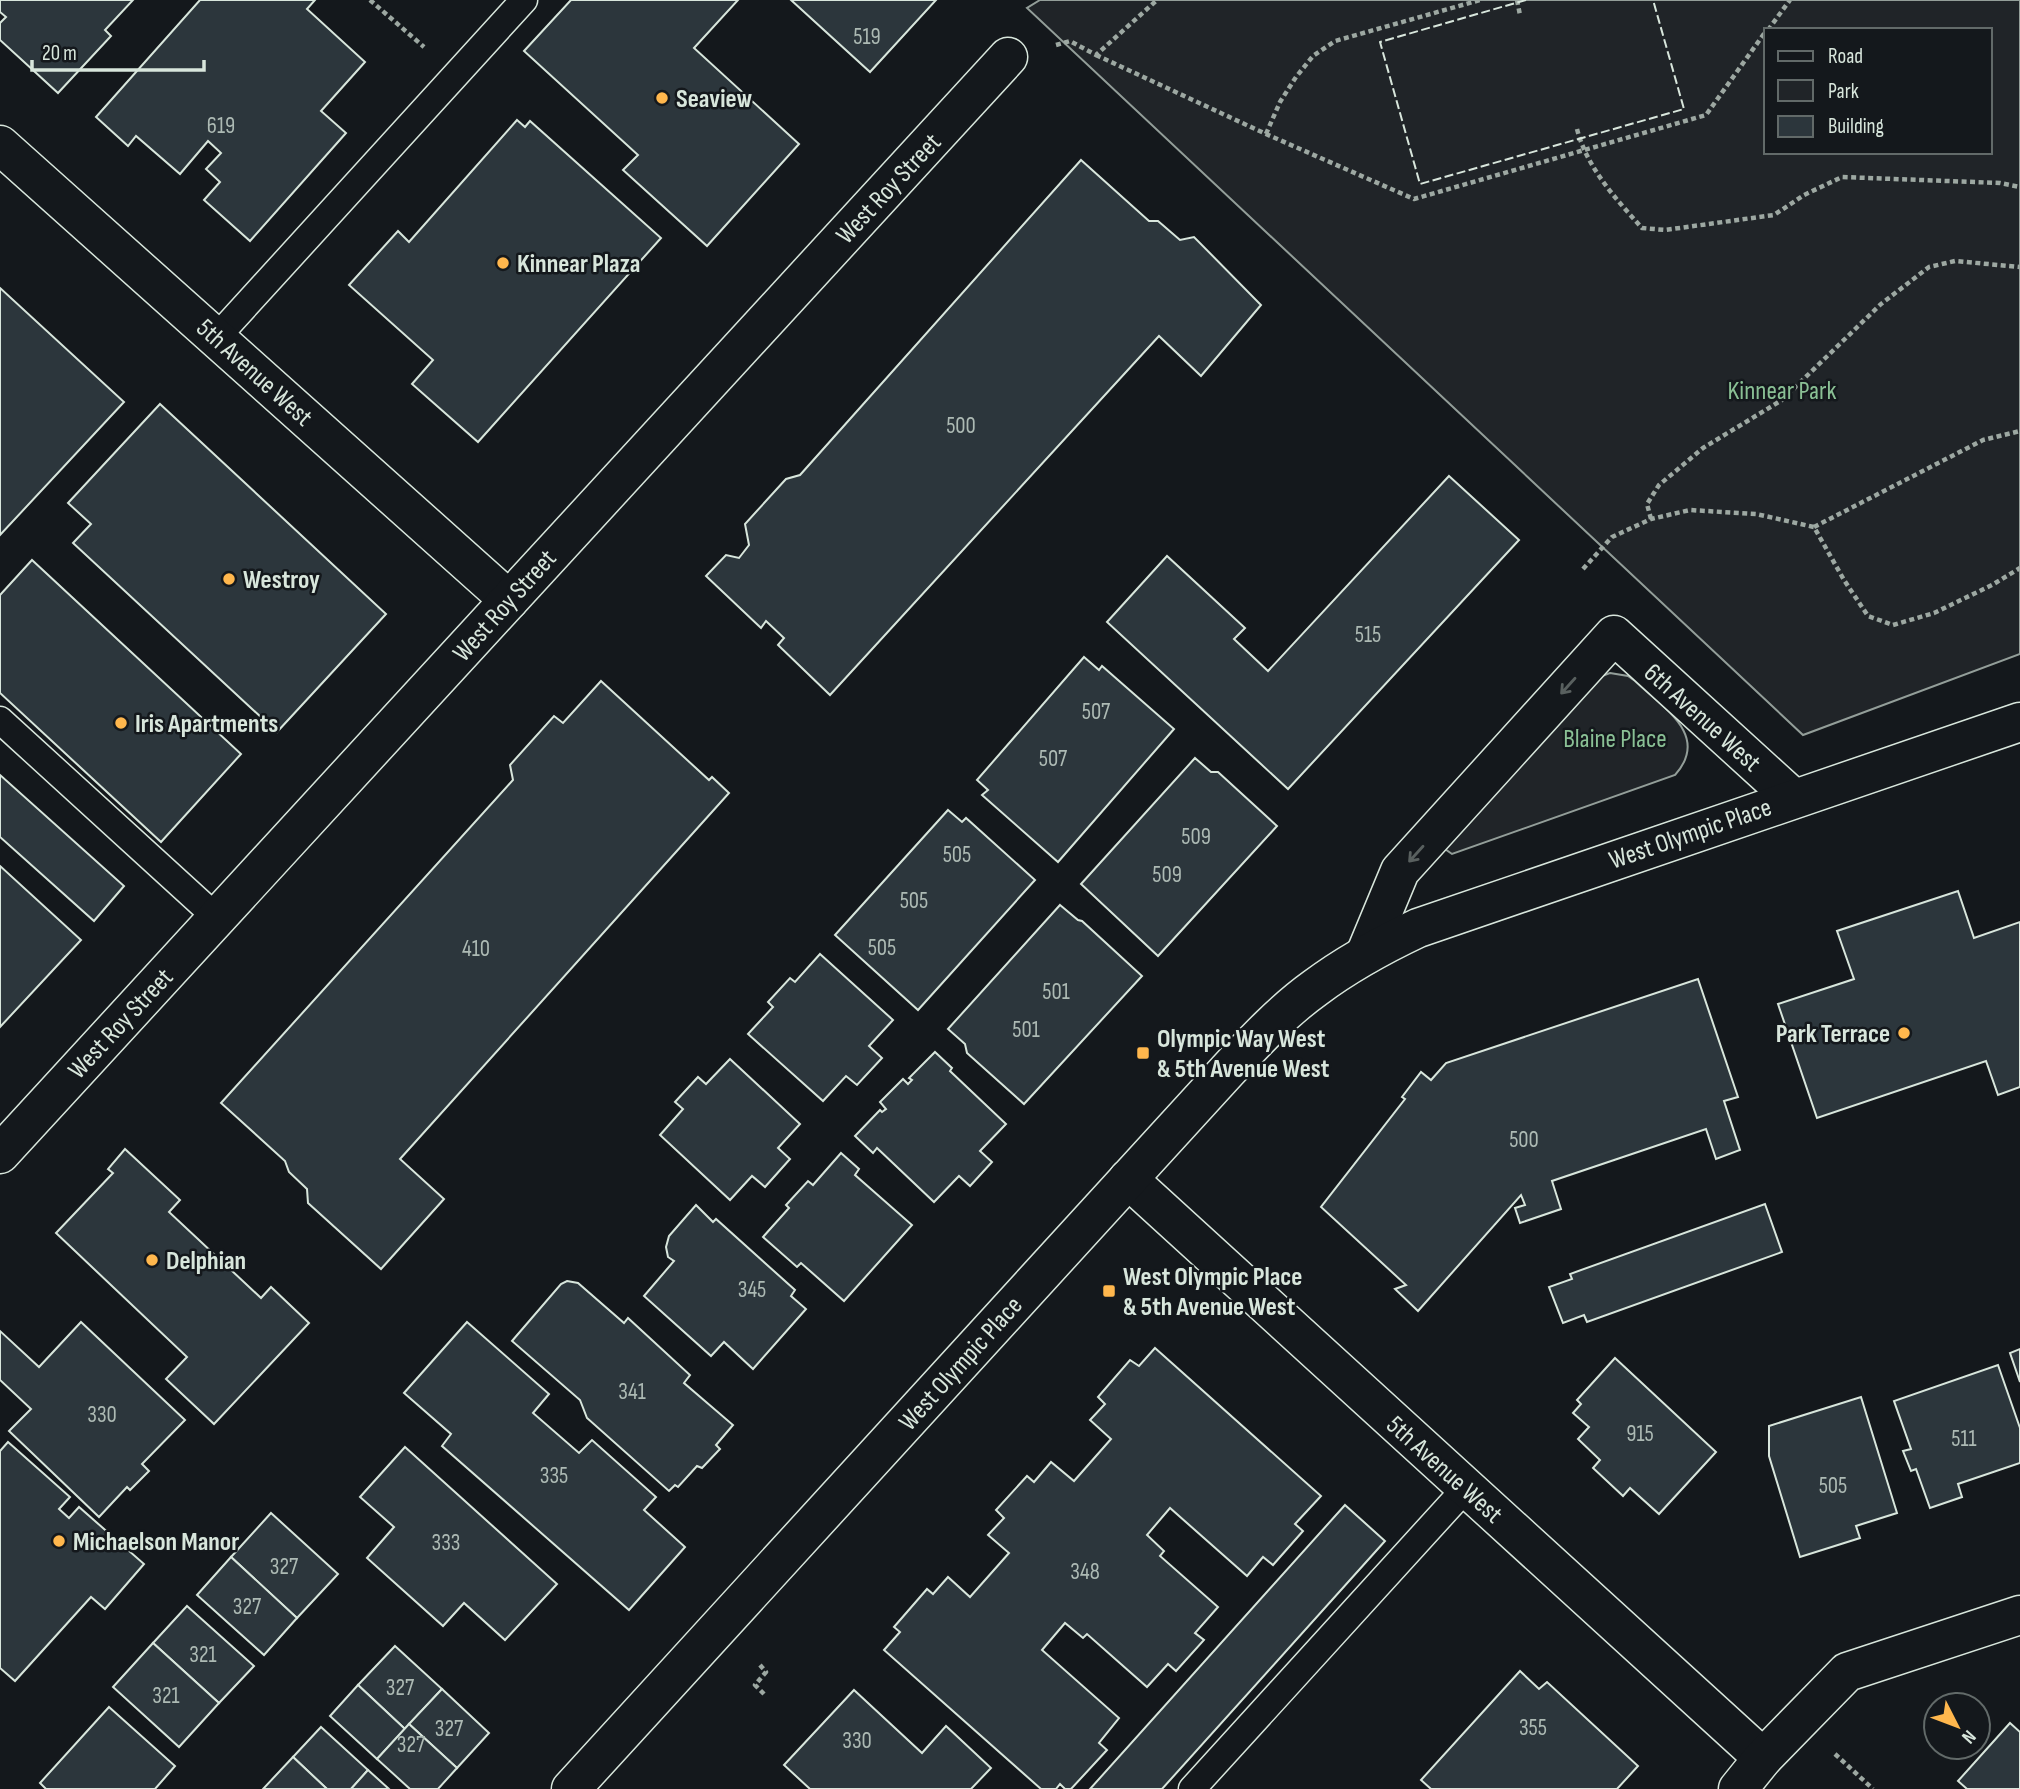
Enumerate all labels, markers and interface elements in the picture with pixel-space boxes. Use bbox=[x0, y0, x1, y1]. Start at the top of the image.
house number: 519 bbox=[853, 23, 881, 51]
scale bar bbox=[32, 28, 203, 72]
legend bbox=[1764, 28, 1992, 154]
text: 20 m bbox=[42, 41, 77, 66]
text: Road bbox=[1828, 44, 1863, 69]
text: Park bbox=[1828, 79, 1859, 104]
place label: Seaview bbox=[676, 84, 752, 115]
marker: Seaview bbox=[654, 90, 670, 106]
house number: 619 bbox=[207, 112, 235, 140]
text: Building bbox=[1828, 114, 1884, 139]
street label: West Roy Street bbox=[830, 127, 948, 251]
place label: Kinnear Plaza bbox=[517, 249, 640, 280]
marker: Kinnear Plaza bbox=[495, 255, 511, 271]
street label: 5th Avenue West bbox=[190, 313, 318, 433]
park label: Kinnear Park bbox=[1727, 376, 1837, 407]
house number: 500 bbox=[946, 412, 976, 440]
street label: West Roy Street bbox=[447, 544, 563, 668]
place label: Westroy bbox=[243, 565, 320, 596]
marker: Westroy bbox=[221, 571, 237, 587]
house number: 515 bbox=[1355, 621, 1381, 649]
street label: 6th Avenue West bbox=[1637, 658, 1767, 779]
one-way arrow bbox=[1560, 676, 1576, 694]
house number: 507 bbox=[1082, 698, 1110, 726]
place label: Iris Apartments bbox=[135, 709, 278, 740]
marker: Iris Apartments bbox=[113, 715, 129, 731]
park label: Blaine Place bbox=[1563, 724, 1667, 755]
house number: 507 bbox=[1039, 745, 1067, 773]
street label: West Olympic Place bbox=[1605, 792, 1776, 877]
house number: 509 bbox=[1181, 823, 1211, 851]
house number: 505 bbox=[943, 841, 971, 869]
one-way arrow bbox=[1407, 845, 1424, 862]
house number: 509 bbox=[1152, 861, 1182, 889]
house number: 505 bbox=[900, 887, 928, 915]
house number: 505 bbox=[868, 934, 896, 962]
house number: 410 bbox=[462, 935, 490, 963]
street label: West Roy Street bbox=[62, 962, 180, 1086]
house number: 501 bbox=[1042, 978, 1070, 1006]
house number: 501 bbox=[1012, 1016, 1040, 1044]
place label: Park Terrace bbox=[1776, 1019, 1890, 1050]
place label: Olympic Way West & 5th Avenue West bbox=[1157, 1024, 1330, 1085]
marker: Park Terrace bbox=[1896, 1025, 1912, 1041]
marker: Olympic Way West & 5th Avenue West bbox=[1135, 1045, 1151, 1061]
house number: 500 bbox=[1509, 1126, 1539, 1154]
place label: Delphian bbox=[166, 1246, 246, 1277]
marker: Delphian bbox=[144, 1252, 160, 1268]
place label: West Olympic Place & 5th Avenue West bbox=[1123, 1262, 1302, 1323]
house number: 345 bbox=[738, 1276, 766, 1304]
marker: West Olympic Place & 5th Avenue West bbox=[1101, 1283, 1117, 1299]
street label: West Olympic Place bbox=[893, 1291, 1029, 1437]
house number: 341 bbox=[618, 1378, 646, 1406]
house number: 330 bbox=[87, 1401, 117, 1429]
street label: 5th Avenue West bbox=[1380, 1410, 1508, 1530]
house number: 915 bbox=[1626, 1420, 1654, 1448]
house number: 511 bbox=[1951, 1425, 1977, 1453]
house number: 335 bbox=[540, 1462, 568, 1490]
house number: 505 bbox=[1819, 1472, 1847, 1500]
place label: Michaelson Manor bbox=[73, 1527, 239, 1558]
house number: 333 bbox=[432, 1529, 460, 1557]
marker: Michaelson Manor bbox=[51, 1533, 67, 1549]
house number: 327 bbox=[270, 1553, 298, 1581]
house number: 348 bbox=[1070, 1558, 1100, 1586]
house number: 327 bbox=[233, 1593, 261, 1621]
house number: 321 bbox=[189, 1641, 217, 1669]
house number: 327 bbox=[386, 1674, 414, 1702]
house number: 321 bbox=[152, 1682, 180, 1710]
north arrow bbox=[1922, 1691, 1992, 1761]
house number: 355 bbox=[1519, 1714, 1547, 1742]
house number: 327 bbox=[435, 1715, 463, 1743]
text: N bbox=[1957, 1725, 1980, 1748]
house number: 330 bbox=[842, 1727, 872, 1755]
house number: 327 bbox=[397, 1731, 425, 1759]

